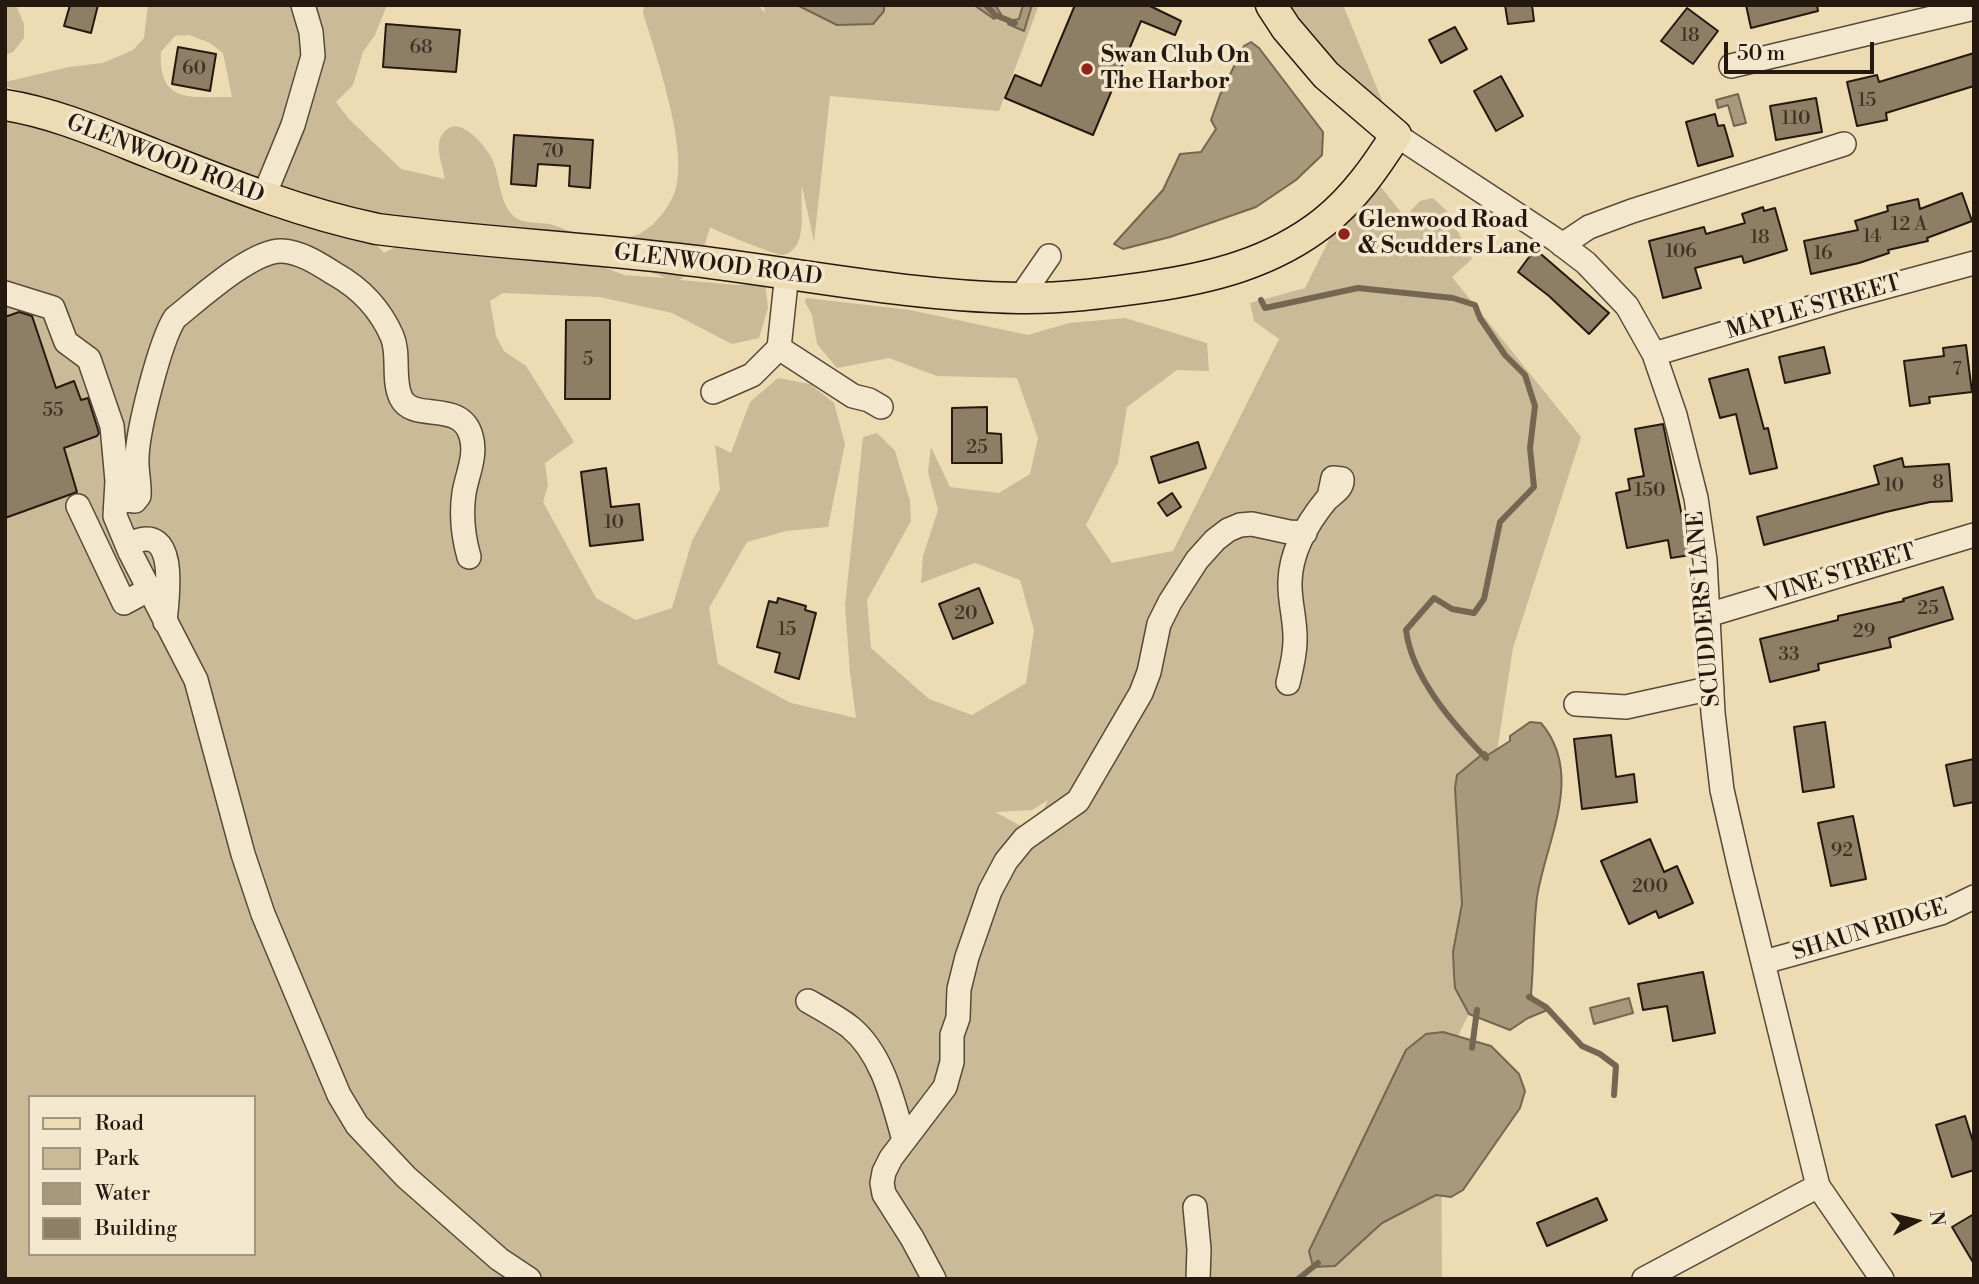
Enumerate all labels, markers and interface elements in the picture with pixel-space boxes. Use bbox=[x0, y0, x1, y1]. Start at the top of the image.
house number: 18 bbox=[1680, 25, 1700, 47]
scale bar bbox=[1727, 28, 1878, 72]
house number: 68 bbox=[409, 37, 433, 59]
text: 50 m bbox=[1737, 41, 1785, 67]
place label: Swan Club On The Harbor bbox=[1101, 42, 1250, 96]
house number: 60 bbox=[182, 58, 206, 80]
marker: Swan Club On The Harbor bbox=[1079, 61, 1095, 77]
house number: 15 bbox=[1858, 90, 1876, 112]
house number: 110 bbox=[1782, 108, 1810, 130]
street label: GLENWOOD ROAD bbox=[62, 110, 268, 210]
house number: 70 bbox=[542, 141, 564, 163]
place label: Glenwood Road & Scudders Lane bbox=[1358, 207, 1541, 261]
house number: 12 A bbox=[1891, 214, 1927, 236]
marker: Glenwood Road & Scudders Lane bbox=[1336, 226, 1352, 242]
house number: 14 bbox=[1863, 226, 1881, 248]
house number: 18 bbox=[1750, 227, 1770, 249]
street label: GLENWOOD ROAD bbox=[612, 240, 824, 292]
house number: 106 bbox=[1665, 241, 1697, 263]
house number: 16 bbox=[1813, 243, 1833, 265]
street label: MAPLE STREET bbox=[1723, 270, 1905, 346]
house number: 5 bbox=[583, 349, 593, 371]
house number: 7 bbox=[1952, 359, 1962, 381]
house number: 55 bbox=[43, 400, 63, 422]
house number: 25 bbox=[966, 437, 988, 459]
house number: 8 bbox=[1932, 472, 1944, 494]
house number: 10 bbox=[1884, 475, 1904, 497]
house number: 150 bbox=[1634, 480, 1666, 502]
street label: SCUDDERS LANE bbox=[1683, 510, 1727, 708]
house number: 10 bbox=[604, 512, 624, 534]
street label: VINE STREET bbox=[1763, 539, 1919, 611]
house number: 25 bbox=[1917, 598, 1939, 620]
house number: 20 bbox=[954, 603, 978, 625]
house number: 15 bbox=[778, 619, 796, 641]
house number: 29 bbox=[1853, 621, 1875, 643]
house number: 33 bbox=[1779, 644, 1799, 666]
house number: 92 bbox=[1831, 840, 1853, 862]
house number: 200 bbox=[1632, 876, 1668, 898]
street label: SHAUN RIDGE bbox=[1789, 894, 1951, 968]
legend bbox=[28, 1095, 256, 1256]
text: Road bbox=[95, 1111, 144, 1137]
text: Park bbox=[95, 1146, 139, 1172]
text: Water bbox=[95, 1181, 150, 1207]
north arrow bbox=[1881, 1186, 1951, 1256]
text: N bbox=[1924, 1210, 1950, 1227]
text: Building bbox=[95, 1216, 177, 1242]

